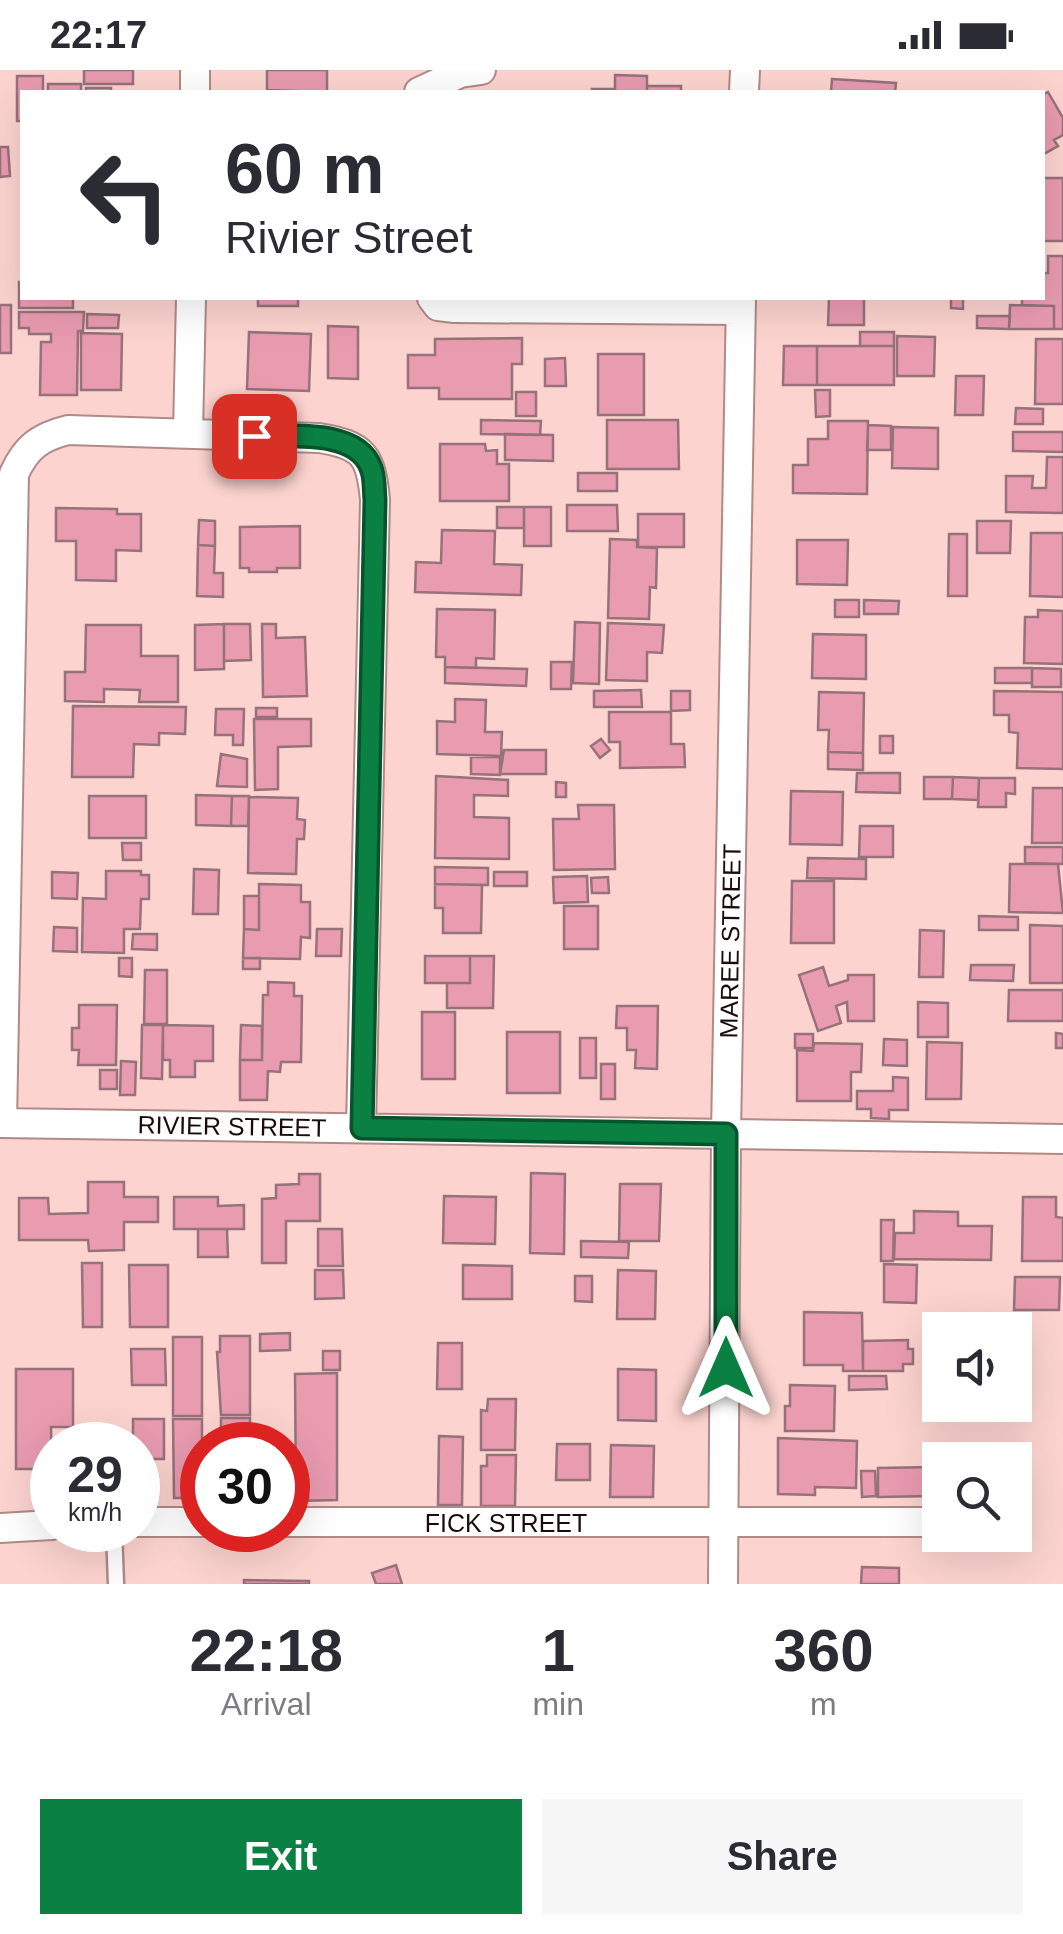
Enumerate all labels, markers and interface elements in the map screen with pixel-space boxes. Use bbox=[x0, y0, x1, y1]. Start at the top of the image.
text: 22:17 bbox=[50, 14, 147, 56]
icon: left bbox=[60, 130, 190, 260]
text: 60 m bbox=[225, 130, 385, 208]
text: Rivier Street bbox=[225, 212, 473, 263]
pin bbox=[212, 394, 297, 479]
icon: arrive bbox=[227, 409, 282, 464]
street label: MAREE STREET bbox=[714, 844, 746, 1038]
street label: RIVIER STREET bbox=[137, 1110, 327, 1142]
map controls bbox=[922, 1312, 1032, 1552]
button: sound bbox=[922, 1312, 1032, 1422]
position arrow bbox=[674, 1316, 778, 1420]
speed limit sign: 30 bbox=[180, 1422, 310, 1552]
button: search bbox=[922, 1442, 1032, 1552]
text: 29 bbox=[67, 1447, 123, 1503]
text: km/h bbox=[68, 1498, 122, 1526]
street label: FICK STREET bbox=[425, 1509, 587, 1537]
text: 22:18 bbox=[189, 1617, 343, 1684]
text: 1 bbox=[541, 1617, 575, 1684]
text: 360 bbox=[773, 1617, 874, 1684]
text: Arrival bbox=[221, 1686, 312, 1722]
text: min bbox=[532, 1686, 584, 1722]
text: m bbox=[810, 1686, 837, 1722]
button: Exit bbox=[40, 1799, 522, 1914]
button: Share bbox=[542, 1799, 1023, 1914]

